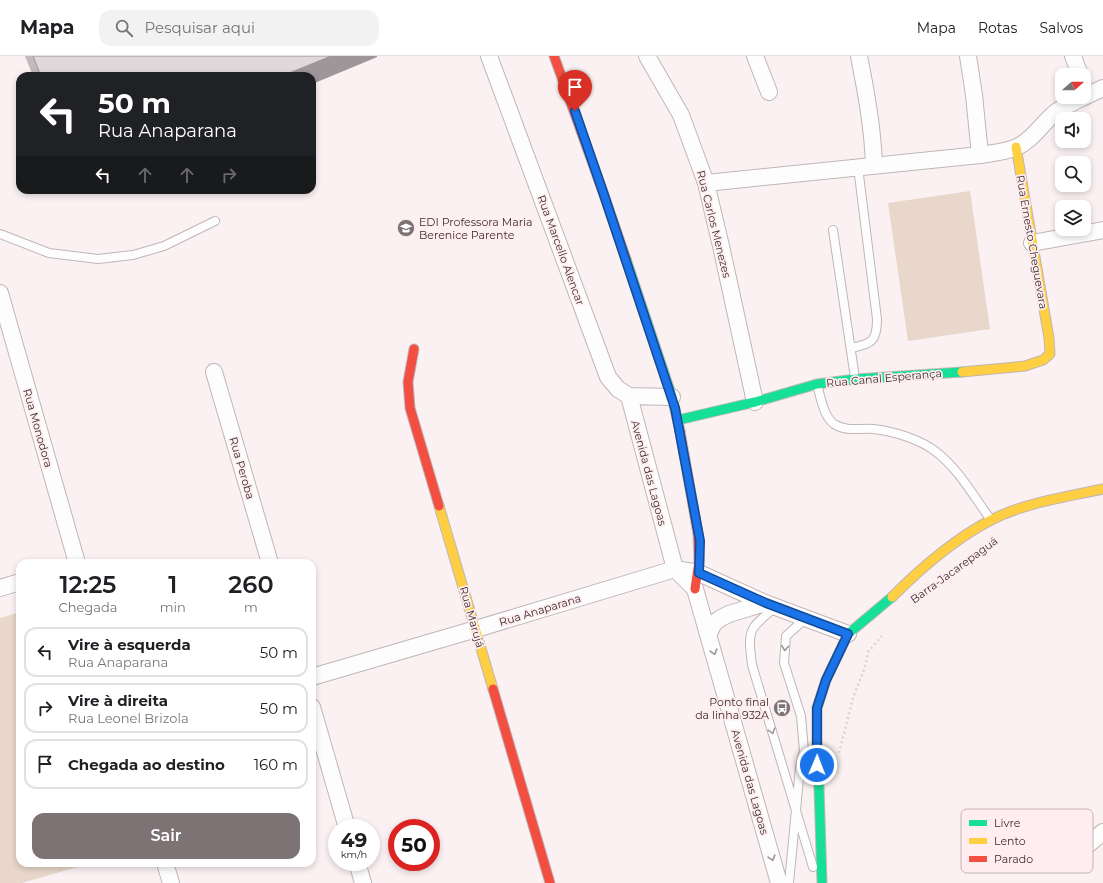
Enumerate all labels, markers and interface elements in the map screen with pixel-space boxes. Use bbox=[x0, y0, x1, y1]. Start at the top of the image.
search box bbox=[99, 10, 379, 46]
text: Mapa bbox=[20, 16, 75, 39]
icon: search bbox=[113, 17, 135, 39]
text: Pesquisar aqui bbox=[145, 18, 255, 37]
text: Mapa bbox=[917, 19, 956, 37]
text: Rotas bbox=[978, 19, 1017, 37]
text: Salvos bbox=[1039, 19, 1083, 37]
north arrow bbox=[1055, 68, 1091, 104]
map controls bbox=[1055, 68, 1091, 236]
pin bbox=[558, 70, 592, 111]
icon: arrive bbox=[564, 76, 586, 98]
text: 50 m bbox=[98, 86, 171, 120]
icon: left bbox=[32, 88, 84, 140]
button: sound bbox=[1055, 112, 1091, 148]
text: Rua Anaparana bbox=[98, 120, 237, 142]
button: search bbox=[1055, 156, 1091, 192]
icon: left bbox=[92, 164, 114, 186]
icon: ahead bbox=[134, 164, 156, 186]
icon: ahead bbox=[176, 164, 198, 186]
icon: right bbox=[218, 164, 240, 186]
street label: Rua Carlos Menezes bbox=[694, 169, 734, 280]
street label: Rua Ernesto Cheguevara bbox=[1013, 174, 1051, 310]
street label: Rua Marcello Alencar bbox=[535, 193, 587, 307]
button: layers bbox=[1055, 200, 1091, 236]
place label: EDI Professora Maria Berenice Parente bbox=[419, 215, 532, 242]
school or university icon: EDI Professora Maria Berenice Parente bbox=[396, 218, 416, 238]
street label: Rua Canal Esperança bbox=[826, 366, 942, 390]
street label: Rua Monodora bbox=[20, 387, 56, 469]
street label: Avenida das Lagoas bbox=[628, 419, 670, 528]
street label: Rua Peroba bbox=[226, 435, 258, 501]
street label: Barra-Jacarepaguá bbox=[908, 534, 1000, 606]
text: 12:25 bbox=[59, 570, 116, 599]
text: 1 bbox=[168, 570, 177, 599]
text: 260 bbox=[228, 570, 274, 599]
street label: Rua Marujá bbox=[457, 585, 487, 649]
street label: Rua Anaparana bbox=[497, 591, 583, 629]
text: Chegada bbox=[58, 599, 117, 615]
text: min bbox=[160, 599, 186, 615]
text: m bbox=[244, 599, 258, 615]
text: Vire à esquerda bbox=[68, 635, 191, 654]
icon: left bbox=[34, 641, 56, 663]
text: 50 m bbox=[260, 643, 298, 662]
one-way arrow bbox=[781, 645, 790, 651]
one-way arrow bbox=[709, 649, 718, 656]
text: Rua Anaparana bbox=[68, 654, 168, 670]
text: Vire à direita bbox=[68, 691, 168, 710]
place label: Ponto final da linha 932A bbox=[695, 695, 769, 722]
icon: right bbox=[34, 697, 56, 719]
bus stop icon: Ponto final da linha 932A bbox=[772, 698, 792, 718]
text: 50 m bbox=[260, 699, 298, 718]
text: Rua Leonel Brizola bbox=[68, 710, 189, 726]
one-way arrow bbox=[767, 727, 776, 734]
street label: Avenida das Lagoas bbox=[728, 728, 772, 837]
position arrow bbox=[796, 744, 838, 786]
icon: arrive bbox=[34, 753, 56, 775]
text: Chegada ao destino bbox=[68, 755, 225, 774]
text: 160 m bbox=[254, 755, 298, 774]
legend bbox=[961, 809, 1093, 873]
button: Sair bbox=[32, 813, 300, 859]
text: Livre bbox=[994, 816, 1021, 830]
speed limit sign: 50 bbox=[388, 819, 440, 871]
text: 49 bbox=[341, 828, 367, 852]
text: Lento bbox=[994, 834, 1026, 848]
text: km/h bbox=[341, 848, 367, 861]
text: Parado bbox=[994, 852, 1033, 866]
one-way arrow bbox=[767, 855, 776, 862]

